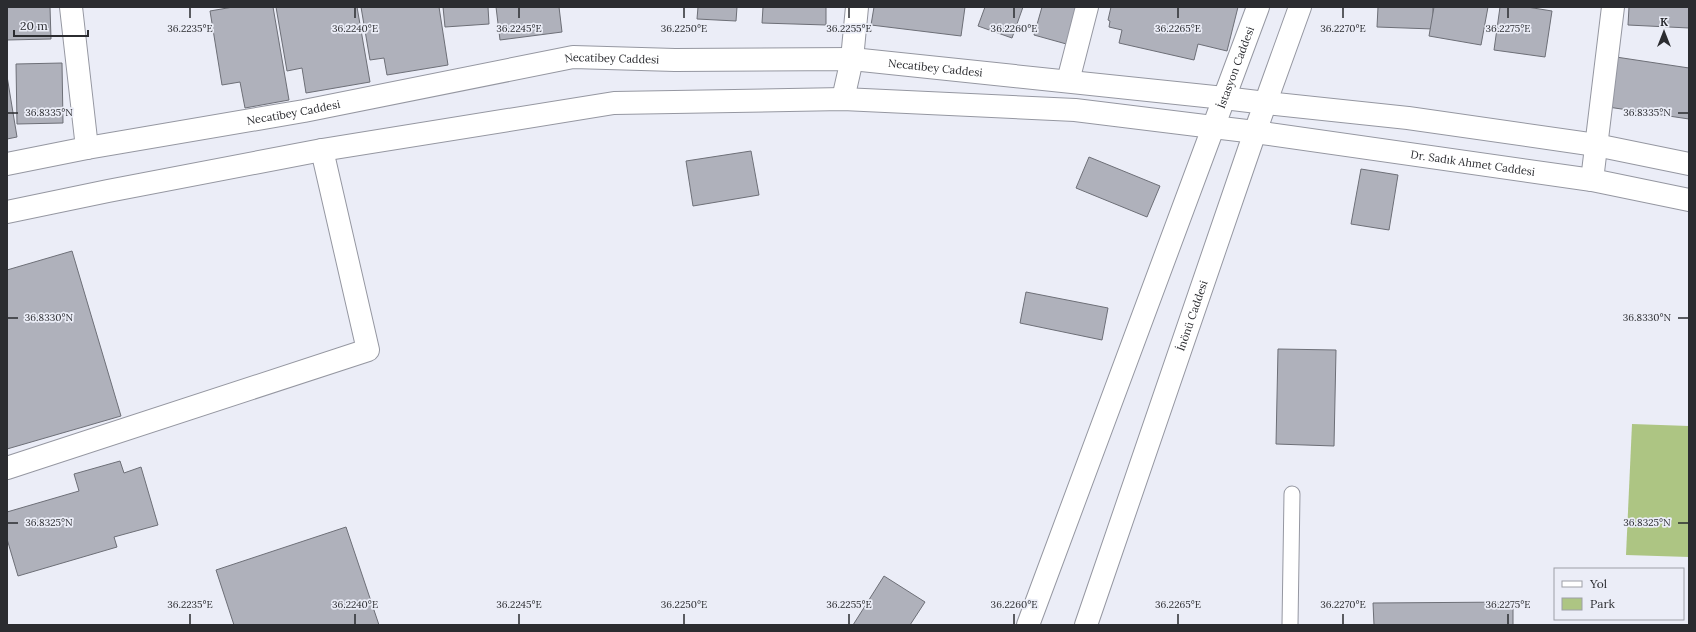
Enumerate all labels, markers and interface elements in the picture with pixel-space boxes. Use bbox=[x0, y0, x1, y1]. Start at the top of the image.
scale bar bbox=[14, 12, 88, 38]
north arrow bbox=[1644, 12, 1684, 52]
text: K bbox=[1660, 15, 1668, 29]
text: 20 m bbox=[20, 18, 48, 33]
text: 36.2235°E bbox=[167, 22, 213, 35]
text: 36.2240°E bbox=[332, 22, 378, 35]
text: 36.2245°E bbox=[496, 22, 542, 35]
text: 36.2250°E bbox=[661, 22, 707, 35]
text: 36.2255°E bbox=[826, 22, 872, 35]
text: 36.2260°E bbox=[991, 22, 1037, 35]
text: 36.2265°E bbox=[1155, 22, 1201, 35]
text: 36.2270°E bbox=[1320, 22, 1366, 35]
text: 36.2275°E bbox=[1486, 22, 1530, 35]
street label: İstasyon Caddesi bbox=[1213, 25, 1257, 110]
street label: Necatibey Caddesi bbox=[563, 50, 659, 67]
street label: Necatibey Caddesi bbox=[888, 56, 983, 80]
street label: Necatibey Caddesi bbox=[246, 97, 341, 128]
text: 36.8335°N bbox=[25, 106, 73, 119]
text: 36.8335°N bbox=[1623, 106, 1671, 119]
street label: Dr. Sadık Ahmet Caddesi bbox=[1410, 147, 1536, 179]
street label: İnönü Caddesi bbox=[1173, 279, 1211, 353]
text: 36.8330°N bbox=[25, 311, 74, 324]
text: 36.8330°N bbox=[1623, 311, 1672, 324]
text: 36.8325°N bbox=[25, 516, 73, 529]
text: 36.8325°N bbox=[1623, 516, 1671, 529]
legend bbox=[1554, 568, 1684, 620]
text: Yol bbox=[1589, 576, 1607, 591]
text: Park bbox=[1590, 596, 1616, 611]
text: 36.2235°E bbox=[167, 598, 213, 611]
text: 36.2240°E bbox=[332, 598, 378, 611]
text: 36.2245°E bbox=[496, 598, 542, 611]
text: 36.2250°E bbox=[661, 598, 707, 611]
text: 36.2255°E bbox=[826, 598, 872, 611]
text: 36.2260°E bbox=[991, 598, 1037, 611]
text: 36.2265°E bbox=[1155, 598, 1201, 611]
text: 36.2270°E bbox=[1320, 598, 1366, 611]
text: 36.2275°E bbox=[1486, 598, 1530, 611]

